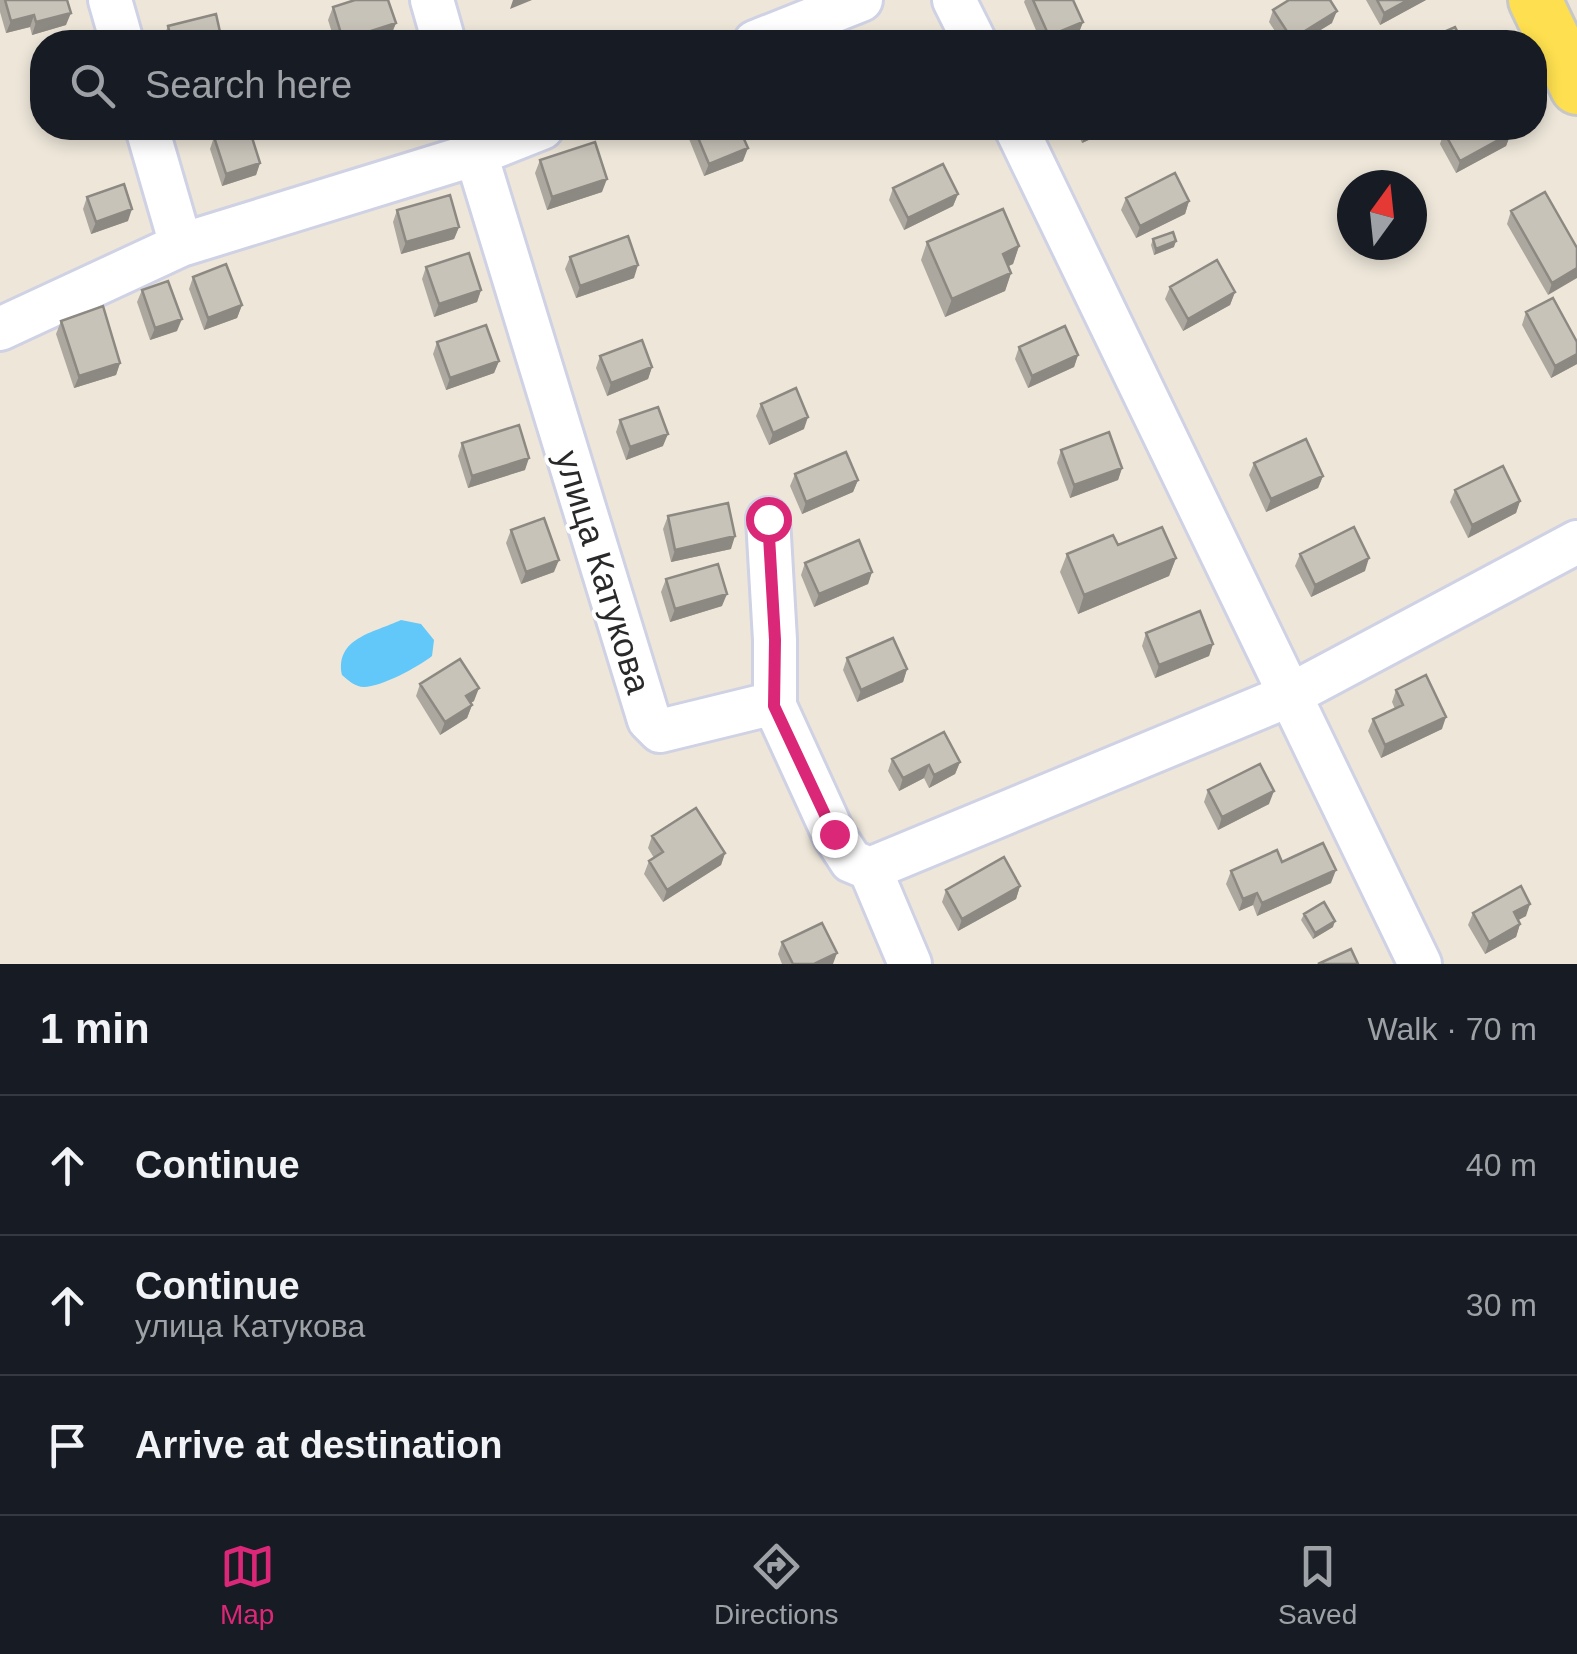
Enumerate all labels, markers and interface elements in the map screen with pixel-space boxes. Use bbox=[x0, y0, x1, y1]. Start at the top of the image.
search box bbox=[30, 30, 1547, 140]
icon: search bbox=[65, 58, 120, 113]
text: Search here bbox=[145, 64, 352, 106]
north arrow bbox=[1337, 170, 1427, 260]
street label: улица Катукова bbox=[548, 446, 659, 698]
route start bbox=[746, 497, 792, 543]
route end bbox=[812, 812, 858, 858]
text: 1 min bbox=[40, 1005, 150, 1052]
text: Walk · 70 m bbox=[1368, 1011, 1537, 1047]
icon: ahead bbox=[40, 1138, 95, 1193]
text: Continue bbox=[135, 1144, 300, 1186]
text: 40 m bbox=[1466, 1147, 1537, 1183]
text: Continue bbox=[135, 1265, 300, 1307]
icon: ahead bbox=[40, 1278, 95, 1333]
text: 30 m bbox=[1466, 1287, 1537, 1323]
text: улица Катукова bbox=[135, 1308, 365, 1344]
icon: arrive bbox=[40, 1418, 95, 1473]
text: Arrive at destination bbox=[135, 1424, 502, 1466]
tab: Map bbox=[220, 1539, 275, 1631]
tab: Directions bbox=[714, 1539, 839, 1631]
tab: Saved bbox=[1278, 1539, 1357, 1631]

